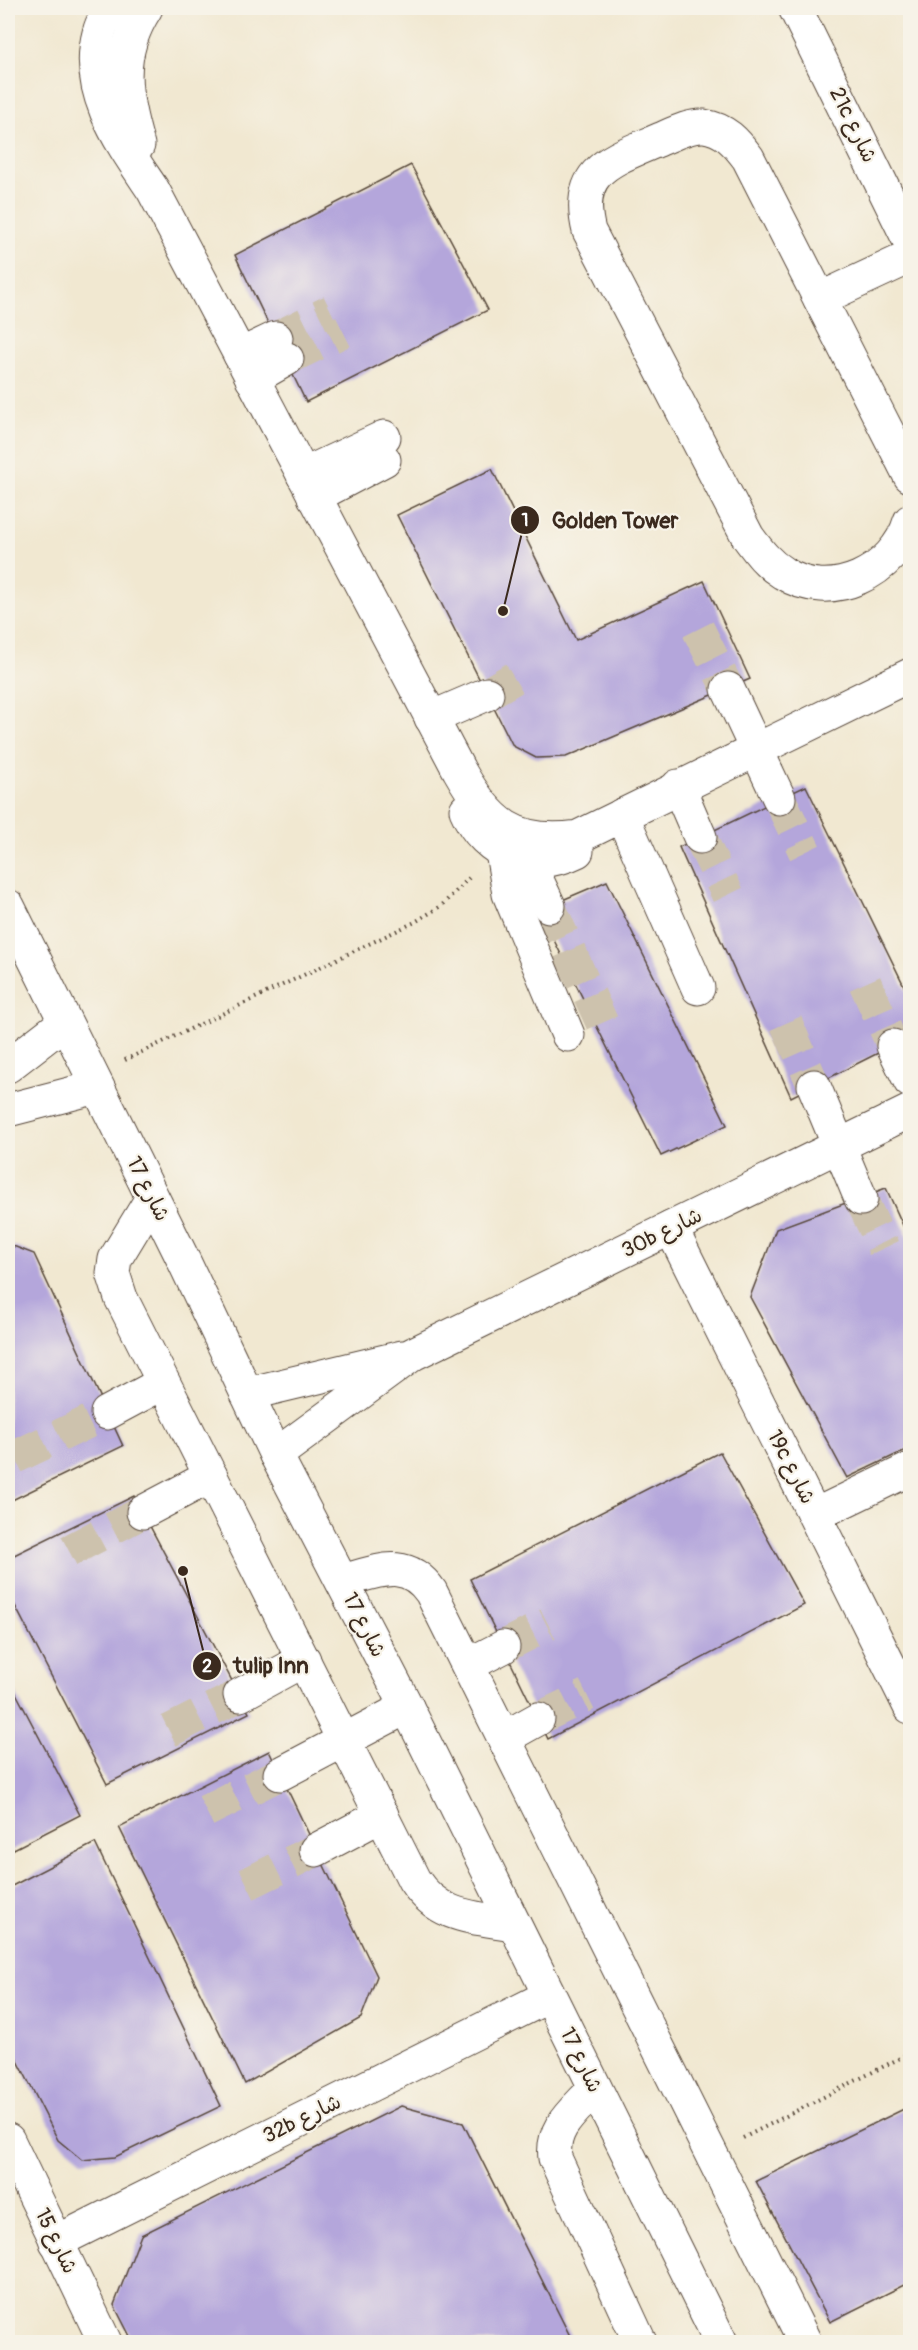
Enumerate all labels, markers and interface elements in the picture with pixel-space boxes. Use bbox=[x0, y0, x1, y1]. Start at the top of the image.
street label: 21c شارع bbox=[822, 83, 883, 168]
callout: Golden Tower bbox=[510, 500, 691, 540]
text: Golden Tower bbox=[552, 507, 679, 535]
text: 1 bbox=[521, 509, 529, 532]
street label: شارع 17 bbox=[119, 1152, 176, 1226]
street label: 30b شارع bbox=[617, 1202, 707, 1265]
street label: 19c شارع bbox=[760, 1425, 821, 1509]
street label: شارع 17 bbox=[335, 1588, 392, 1662]
callout: tulip Inn bbox=[192, 1646, 321, 1686]
text: tulip Inn bbox=[232, 1652, 309, 1680]
text: 2 bbox=[202, 1655, 212, 1678]
street label: شارع 17 bbox=[553, 2023, 608, 2098]
street label: 32b شارع bbox=[258, 2089, 346, 2150]
street label: شارع 15 bbox=[28, 2204, 83, 2279]

